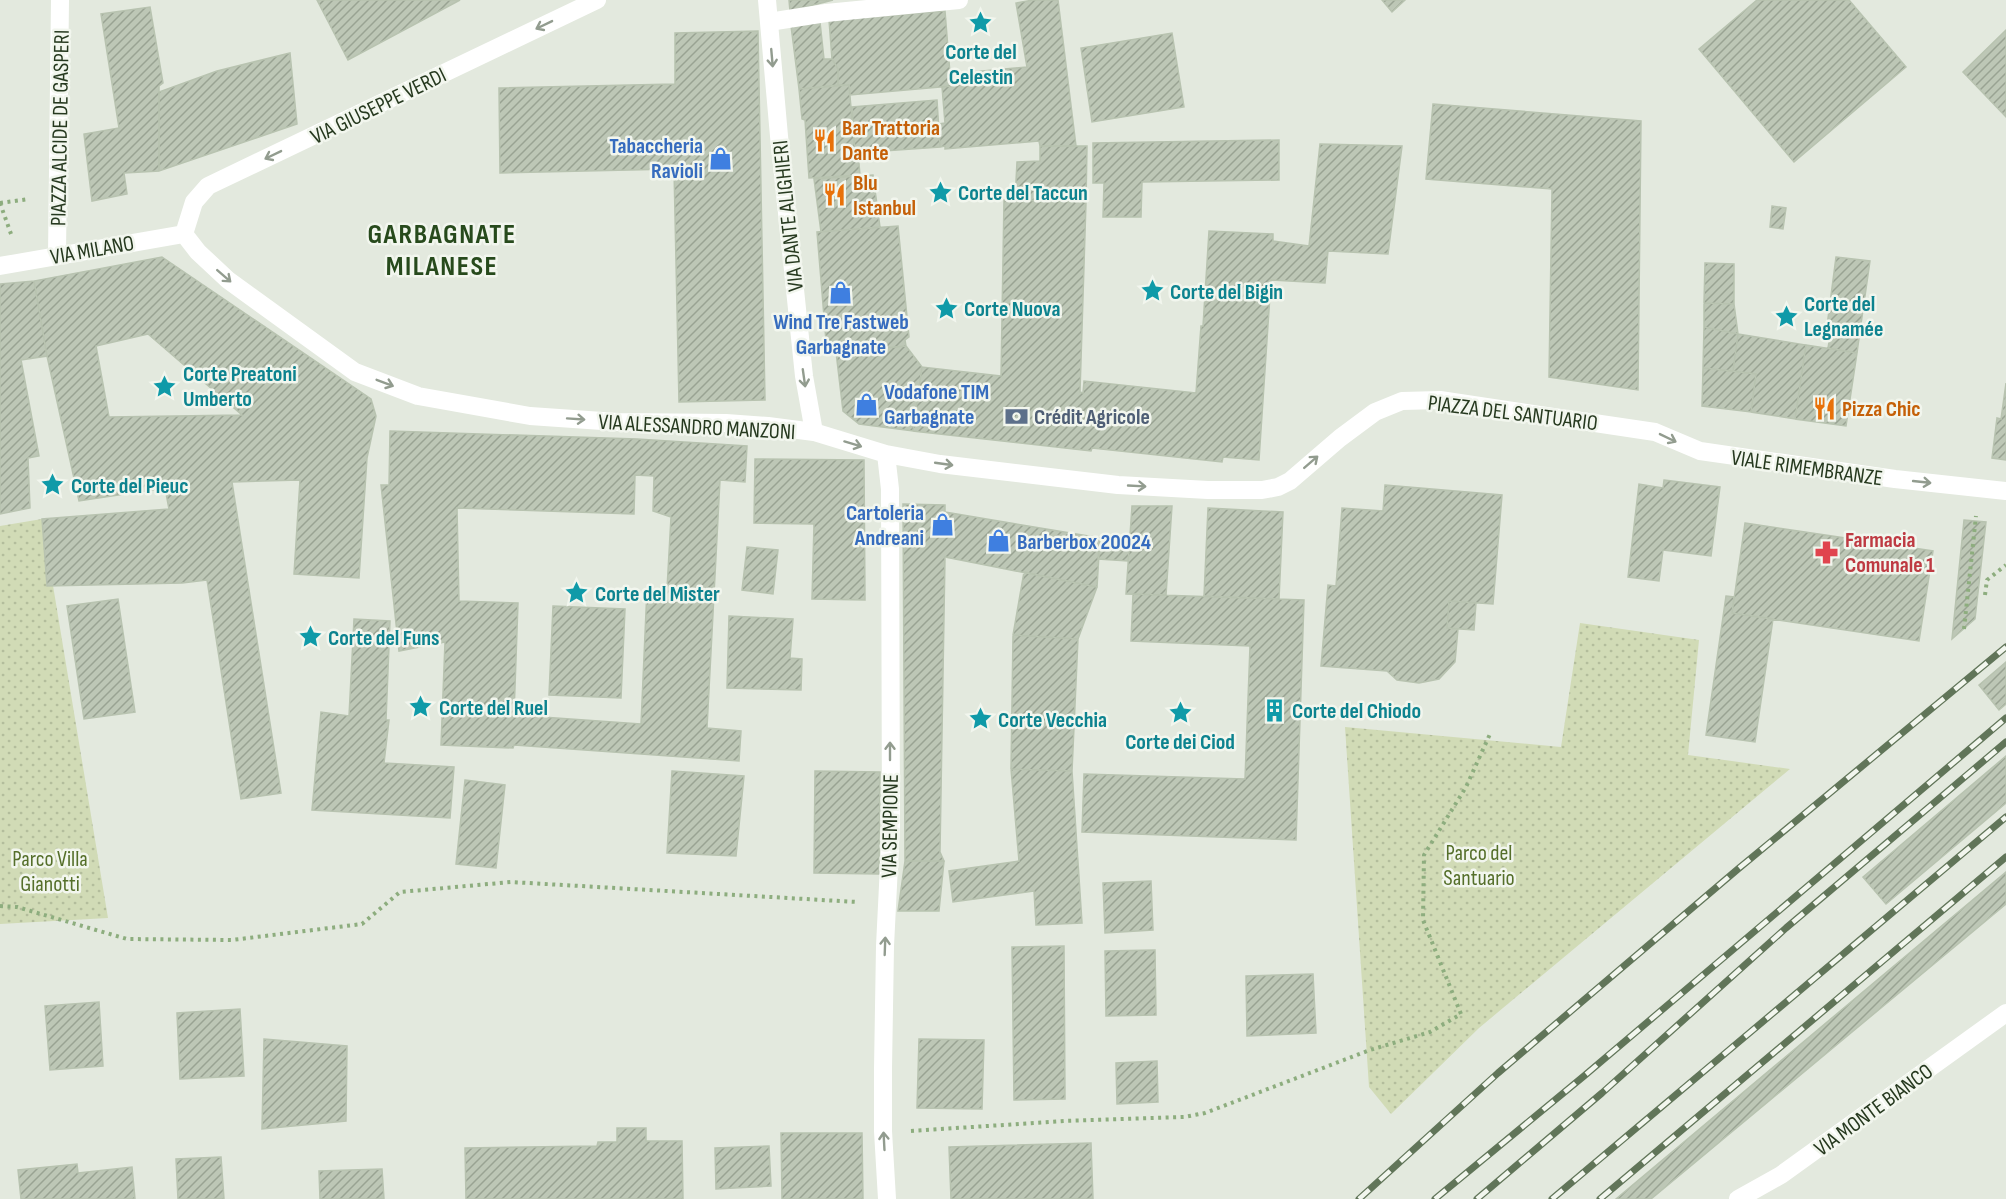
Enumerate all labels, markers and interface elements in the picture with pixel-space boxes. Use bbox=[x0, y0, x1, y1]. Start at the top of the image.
place icon: Corte del Celestin bbox=[968, 9, 994, 35]
one-way arrow bbox=[536, 20, 554, 32]
street label: PIAZZA ALCIDE DE GASPERI bbox=[45, 30, 76, 227]
place label: Corte del Celestin bbox=[945, 39, 1017, 91]
one-way arrow bbox=[767, 48, 778, 68]
street label: VIA GIUSEPPE VERDI bbox=[306, 62, 451, 151]
place label: Bar Trattoria Dante bbox=[842, 115, 940, 167]
restaurant icon: Bar Trattoria Dante bbox=[811, 127, 837, 153]
place label: Tabaccheria Ravioli bbox=[609, 133, 703, 185]
street label: VIA DANTE ALIGHIERI bbox=[767, 139, 810, 293]
shop icon: Tabaccheria Ravioli bbox=[708, 145, 734, 171]
one-way arrow bbox=[265, 149, 283, 161]
place label: Blu Istanbul bbox=[853, 170, 916, 222]
place icon: Corte del Taccun bbox=[927, 179, 953, 205]
place label: Corte del Taccun bbox=[958, 180, 1088, 207]
restaurant icon: Blu Istanbul bbox=[822, 182, 848, 208]
district label: GARBAGNATE MILANESE bbox=[367, 218, 517, 283]
street label: VIA MILANO bbox=[48, 230, 136, 271]
one-way arrow bbox=[216, 269, 231, 283]
place icon: Corte del Bigin bbox=[1139, 278, 1165, 304]
shop icon: Wind Tre Fastweb Garbagnate bbox=[828, 279, 854, 305]
place label: Corte del Bigin bbox=[1170, 279, 1283, 306]
place label: Corte del Legnamée bbox=[1804, 291, 1883, 343]
place icon: Corte Nuova bbox=[933, 295, 959, 321]
place label: Corte Nuova bbox=[964, 296, 1061, 323]
place icon: Corte del Legnamée bbox=[1773, 303, 1799, 329]
place label: Wind Tre Fastweb Garbagnate bbox=[773, 309, 909, 361]
place label: Corte Preatoni Umberto bbox=[183, 361, 297, 413]
one-way arrow bbox=[799, 367, 810, 387]
place icon: Corte Preatoni Umberto bbox=[152, 373, 178, 399]
one-way arrow bbox=[376, 378, 394, 389]
place label: Vodafone TIM Garbagnate bbox=[884, 379, 989, 431]
street label: PIAZZA DEL SANTUARIO bbox=[1426, 390, 1599, 437]
shop icon: Vodafone TIM Garbagnate bbox=[853, 391, 879, 417]
restaurant icon: Pizza Chic bbox=[1811, 395, 1837, 421]
place label: Pizza Chic bbox=[1842, 396, 1921, 423]
bank icon: Crédit Agricole bbox=[1003, 403, 1029, 429]
place label: Crédit Agricole bbox=[1034, 404, 1150, 431]
street label: VIA ALESSANDRO MANZONI bbox=[598, 409, 796, 446]
one-way arrow bbox=[566, 414, 586, 425]
one-way arrow bbox=[1659, 433, 1677, 445]
one-way arrow bbox=[843, 439, 862, 450]
street label: VIALE RIMEMBRANZE bbox=[1729, 444, 1884, 492]
one-way arrow bbox=[1303, 456, 1319, 469]
one-way arrow bbox=[933, 458, 953, 469]
place icon: Corte del Pieuc bbox=[40, 472, 66, 498]
place label: Corte del Pieuc bbox=[71, 473, 188, 500]
one-way arrow bbox=[1911, 477, 1931, 488]
one-way arrow bbox=[1127, 481, 1147, 492]
place label: Cartoleria Andreani bbox=[846, 500, 924, 552]
shop icon: Cartoleria Andreani bbox=[929, 512, 955, 538]
place label: Farmacia Comunale 1 bbox=[1845, 527, 1935, 579]
shop icon: Barberbox 20024 bbox=[986, 528, 1012, 554]
place label: Barberbox 20024 bbox=[1017, 529, 1151, 556]
pharmacy icon: Farmacia Comunale 1 bbox=[1814, 539, 1840, 565]
place icon: Corte del Mister bbox=[564, 580, 590, 606]
place label: Corte del Mister bbox=[595, 581, 720, 608]
place icon: Corte del Funs bbox=[297, 624, 323, 650]
place label: Corte del Funs bbox=[328, 625, 440, 652]
place icon: Corte del Ruel bbox=[408, 694, 434, 720]
place label: Corte del Ruel bbox=[439, 695, 548, 722]
building icon: Corte del Chiodo bbox=[1261, 697, 1287, 723]
place label: Corte del Chiodo bbox=[1292, 698, 1421, 725]
place icon: Corte dei Ciod bbox=[1167, 699, 1193, 725]
place icon: Corte Vecchia bbox=[967, 706, 993, 732]
place label: Corte Vecchia bbox=[998, 707, 1107, 734]
place label: Corte dei Ciod bbox=[1125, 729, 1235, 756]
one-way arrow bbox=[884, 741, 896, 761]
street label: VIA SEMPIONE bbox=[876, 774, 905, 878]
park label: Parco del Santuario bbox=[1443, 840, 1515, 892]
park label: Parco Villa Gianotti bbox=[12, 846, 88, 898]
one-way arrow bbox=[879, 936, 891, 956]
street label: VIA MONTE BIANCO bbox=[1809, 1058, 1939, 1162]
one-way arrow bbox=[878, 1131, 889, 1151]

